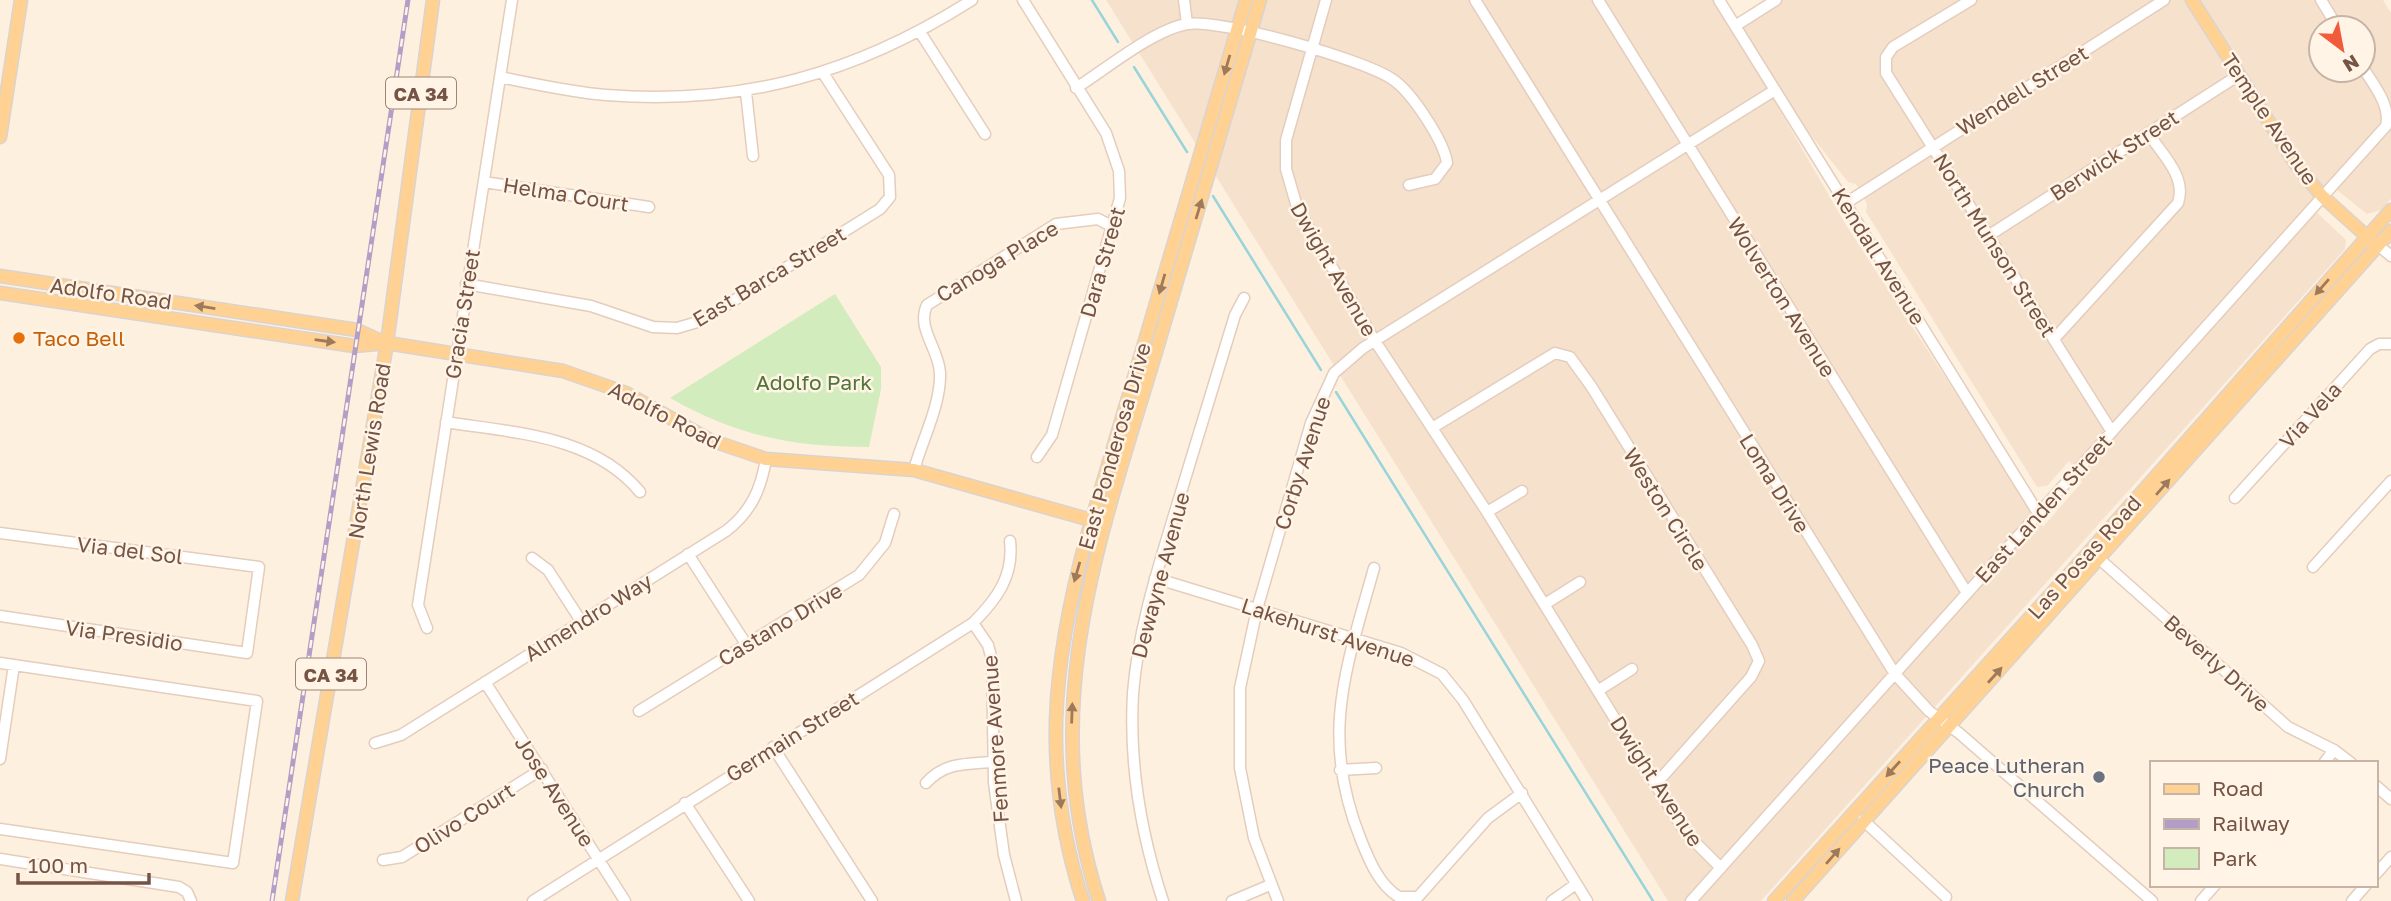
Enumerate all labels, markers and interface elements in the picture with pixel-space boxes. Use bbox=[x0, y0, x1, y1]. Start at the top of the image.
north arrow bbox=[2307, 14, 2377, 84]
street label: Wendell Street bbox=[1951, 39, 2093, 141]
street label: Temple Avenue bbox=[2216, 48, 2324, 190]
text: N bbox=[2339, 50, 2363, 77]
one-way arrow bbox=[1221, 55, 1231, 76]
road number: CA 34 bbox=[386, 78, 456, 108]
street label: Berwick Street bbox=[2045, 104, 2183, 206]
street label: North Munson Street bbox=[1928, 148, 2062, 342]
street label: Helma Court bbox=[501, 171, 631, 217]
street label: Kendall Avenue bbox=[1826, 183, 1932, 329]
street label: Dwight Avenue bbox=[1285, 197, 1383, 341]
one-way arrow bbox=[1194, 198, 1204, 219]
street label: Dara Street bbox=[1074, 204, 1130, 320]
street label: Wolverton Avenue bbox=[1722, 212, 1842, 382]
street label: Canoga Place bbox=[931, 214, 1063, 308]
street label: East Barca Street bbox=[688, 220, 850, 332]
street label: Gracia Street bbox=[439, 247, 485, 381]
street label: Adolfo Road bbox=[49, 272, 173, 314]
one-way arrow bbox=[1157, 273, 1167, 294]
one-way arrow bbox=[2315, 279, 2330, 296]
one-way arrow bbox=[194, 301, 216, 312]
place label: Taco Bell bbox=[33, 325, 125, 351]
marker: Taco Bell bbox=[11, 330, 27, 346]
one-way arrow bbox=[314, 336, 336, 347]
street label: East Ponderosa Drive bbox=[1072, 339, 1156, 553]
street label: North Lewis Road bbox=[342, 361, 396, 541]
park label: Adolfo Park bbox=[756, 369, 872, 395]
street label: Adolfo Road bbox=[605, 376, 725, 454]
street label: Via Vela bbox=[2273, 376, 2347, 454]
street label: Corby Avenue bbox=[1268, 393, 1336, 533]
street label: East Landen Street bbox=[1969, 428, 2117, 588]
street label: Loma Drive bbox=[1734, 429, 1816, 537]
street label: Weston Circle bbox=[1618, 443, 1714, 575]
one-way arrow bbox=[2155, 478, 2171, 496]
street label: Dewayne Avenue bbox=[1125, 489, 1195, 661]
street label: Las Posas Road bbox=[2022, 490, 2146, 624]
street label: Via del Sol bbox=[75, 531, 185, 569]
one-way arrow bbox=[1072, 562, 1082, 583]
street label: Almendro Way bbox=[519, 567, 657, 667]
street label: Castano Drive bbox=[713, 577, 847, 671]
street label: Lakehurst Avenue bbox=[1238, 592, 1418, 672]
street label: Beverly Drive bbox=[2159, 609, 2275, 717]
street label: Via Presidio bbox=[63, 614, 185, 656]
street label: Fenmore Avenue bbox=[976, 654, 1014, 824]
road number: CA 34 bbox=[296, 659, 366, 690]
one-way arrow bbox=[1987, 666, 2003, 684]
street label: Germain Street bbox=[721, 685, 863, 787]
one-way arrow bbox=[1066, 702, 1077, 724]
street label: Dwight Avenue bbox=[1605, 711, 1709, 851]
street label: Jose Avenue bbox=[510, 731, 600, 851]
place label: Peace Lutheran Church bbox=[1928, 752, 2085, 802]
one-way arrow bbox=[1885, 760, 1901, 778]
legend bbox=[2150, 761, 2377, 887]
marker: Peace Lutheran Church bbox=[2091, 769, 2107, 785]
text: Road bbox=[2212, 775, 2263, 801]
street label: Olivo Court bbox=[409, 777, 519, 859]
one-way arrow bbox=[1054, 787, 1065, 809]
text: Railway bbox=[2212, 810, 2290, 836]
scale bar bbox=[18, 842, 149, 886]
text: Park bbox=[2212, 845, 2258, 871]
one-way arrow bbox=[1825, 847, 1840, 864]
text: 100 m bbox=[28, 852, 88, 878]

